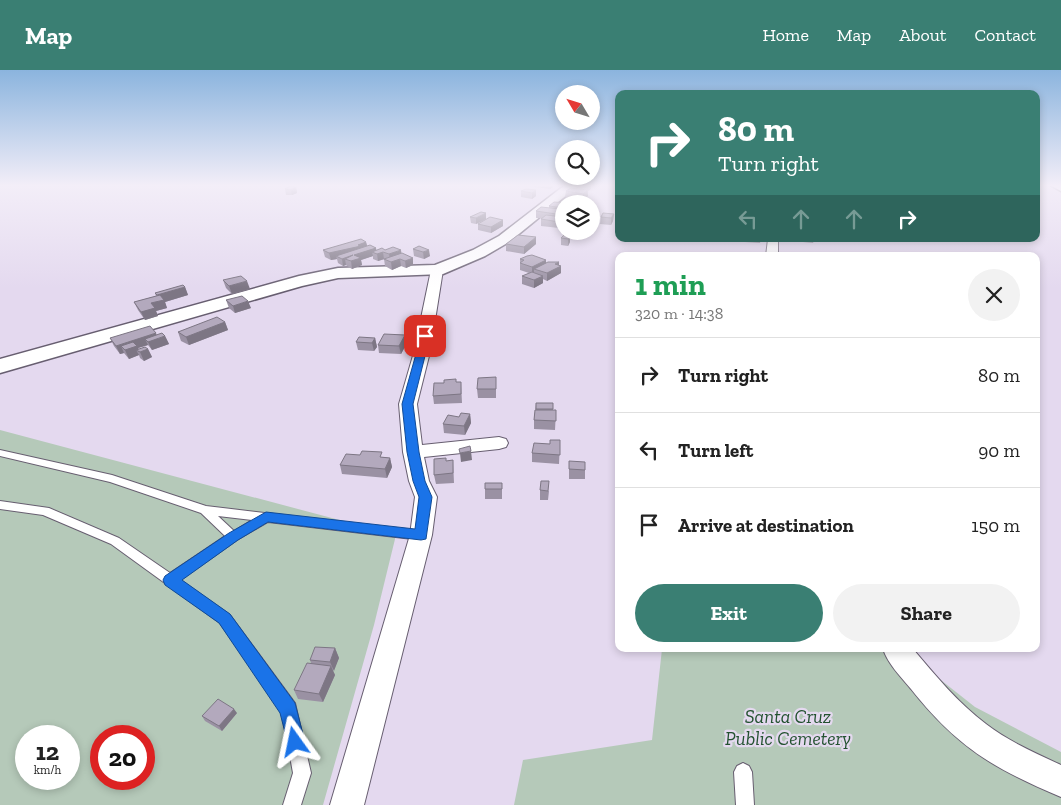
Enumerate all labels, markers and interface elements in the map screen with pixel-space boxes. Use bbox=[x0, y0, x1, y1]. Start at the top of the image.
text: Map bbox=[25, 21, 72, 50]
text: Home bbox=[762, 24, 809, 46]
text: Map bbox=[837, 24, 871, 46]
text: About bbox=[899, 24, 946, 46]
text: Contact bbox=[974, 24, 1036, 46]
north arrow bbox=[555, 85, 600, 130]
map controls bbox=[555, 85, 600, 240]
text: 80 m bbox=[718, 108, 794, 150]
icon: right bbox=[635, 110, 700, 175]
button: search bbox=[555, 140, 600, 185]
text: Turn right bbox=[718, 150, 819, 177]
button: layers bbox=[555, 195, 600, 240]
icon: left bbox=[734, 205, 762, 233]
icon: ahead bbox=[787, 205, 815, 233]
icon: ahead bbox=[840, 205, 868, 233]
icon: right bbox=[893, 205, 921, 233]
text: 1 min bbox=[635, 267, 706, 303]
button: close bbox=[968, 269, 1020, 321]
text: 320 m · 14:38 bbox=[635, 304, 723, 323]
pin bbox=[404, 315, 446, 357]
icon: arrive bbox=[411, 322, 439, 350]
icon: right bbox=[635, 361, 663, 389]
text: Turn right bbox=[678, 364, 768, 387]
text: 80 m bbox=[978, 364, 1020, 387]
icon: left bbox=[635, 436, 663, 464]
text: Turn left bbox=[678, 439, 753, 462]
text: 90 m bbox=[978, 439, 1020, 462]
icon: arrive bbox=[635, 511, 663, 539]
text: Arrive at destination bbox=[678, 514, 854, 537]
text: 150 m bbox=[971, 514, 1020, 537]
button: Exit bbox=[635, 584, 823, 642]
button: Share bbox=[833, 584, 1020, 642]
park label: Santa Cruz Public Cemetery bbox=[725, 705, 851, 750]
position arrow bbox=[268, 715, 320, 767]
speed limit sign: 20 bbox=[90, 725, 155, 790]
text: 12 bbox=[36, 736, 59, 766]
text: km/h bbox=[34, 763, 61, 777]

